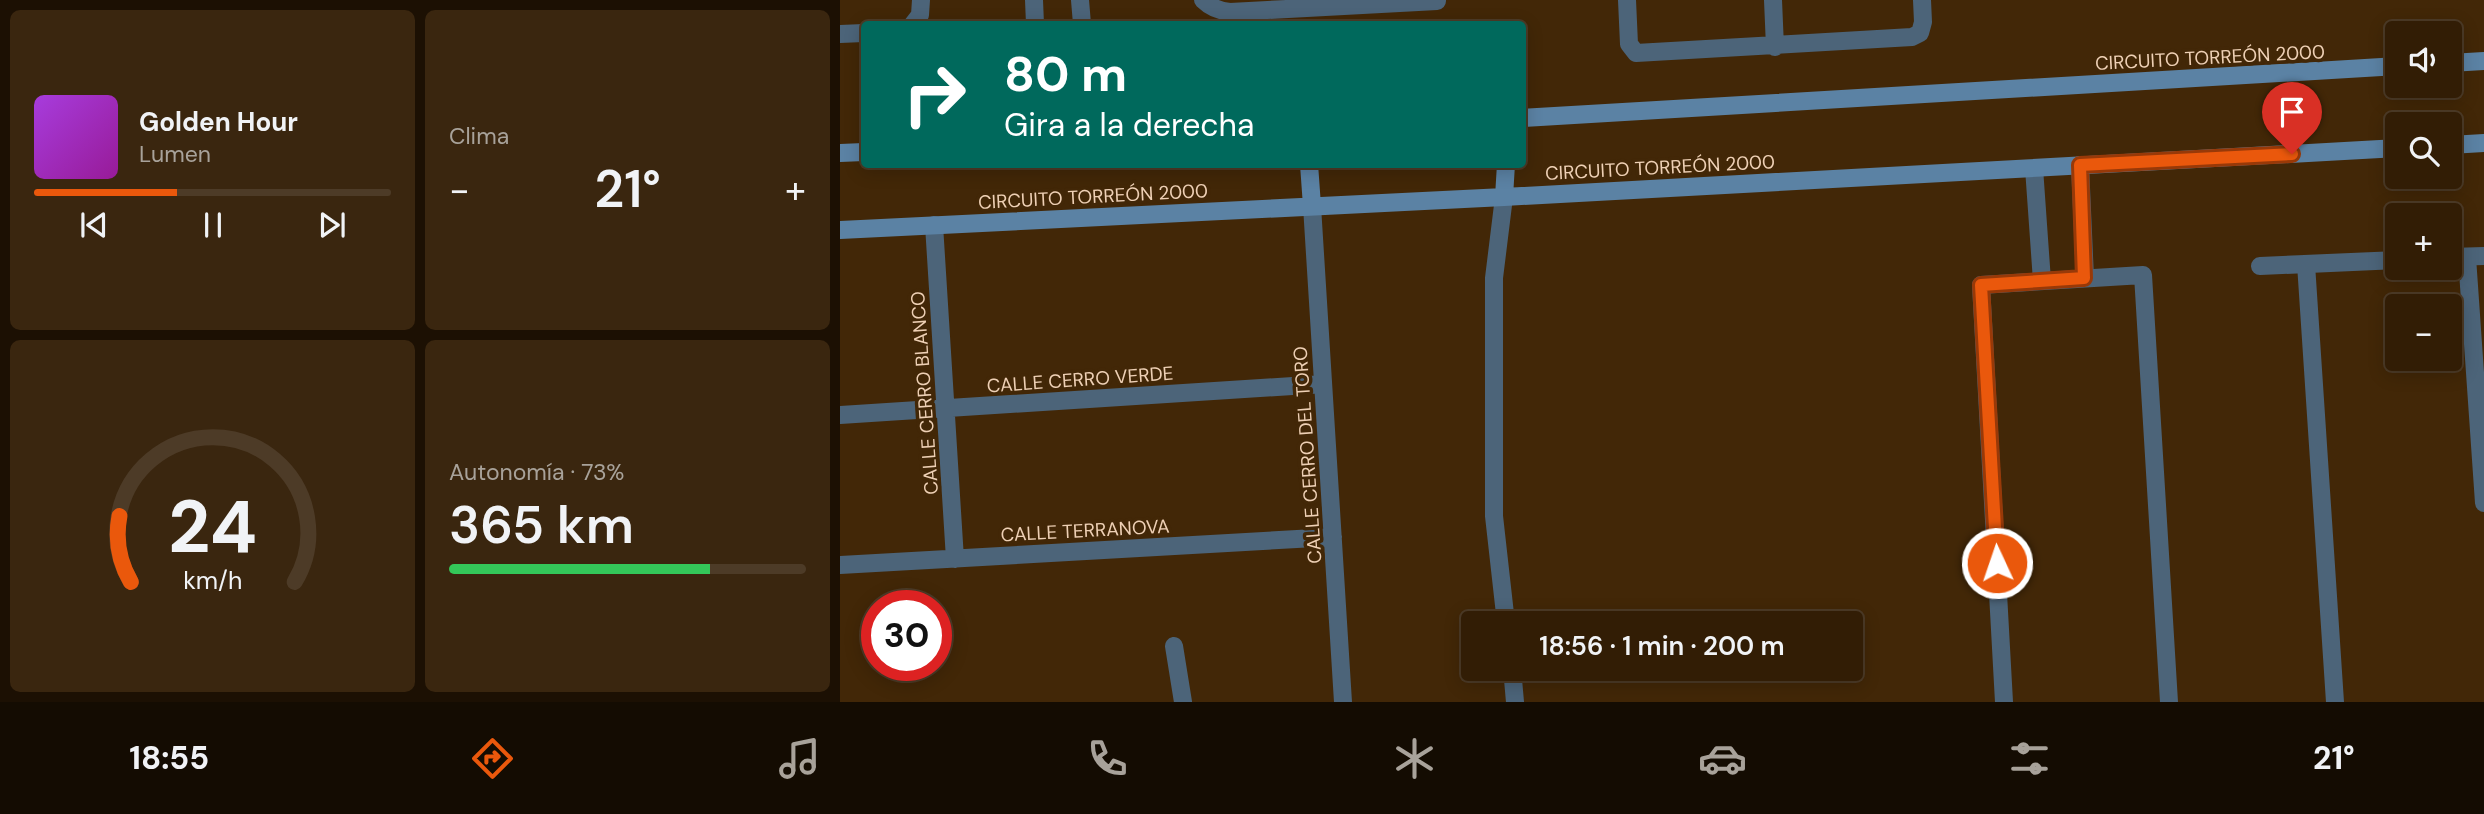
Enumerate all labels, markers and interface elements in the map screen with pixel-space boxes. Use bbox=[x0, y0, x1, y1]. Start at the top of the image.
map controls bbox=[2385, 21, 2462, 371]
button: sound bbox=[2385, 21, 2462, 98]
street label: CIRCUITO TORREÓN 2000 bbox=[2094, 39, 2326, 76]
text: 80 m bbox=[1004, 42, 1127, 106]
icon: right bbox=[889, 49, 980, 140]
pin bbox=[2262, 82, 2322, 154]
icon: arrive bbox=[2273, 93, 2311, 131]
text: Gira a la derecha bbox=[1004, 104, 1254, 146]
text: Golden Hour bbox=[139, 105, 298, 139]
button: search bbox=[2385, 112, 2462, 189]
text: Clima bbox=[449, 121, 509, 151]
text: Lumen bbox=[139, 139, 211, 169]
street label: CIRCUITO TORREÓN 2000 bbox=[1544, 149, 1776, 186]
text: 21° bbox=[594, 155, 661, 223]
text: − bbox=[449, 165, 470, 215]
text: + bbox=[785, 165, 806, 215]
street label: CIRCUITO TORREÓN 2000 bbox=[977, 178, 1209, 215]
button: + bbox=[2385, 203, 2462, 280]
icon: previous bbox=[75, 206, 113, 244]
icon: pause bbox=[194, 206, 232, 244]
icon: next bbox=[313, 206, 351, 244]
street label: CALLE CERRO BLANCO bbox=[905, 290, 944, 496]
button: − bbox=[2385, 294, 2462, 371]
street label: CALLE CERRO DEL TORO bbox=[1287, 345, 1328, 565]
street label: CALLE CERRO VERDE bbox=[986, 361, 1174, 398]
text: Autonomía · 73% bbox=[449, 457, 624, 487]
text: 24 bbox=[168, 480, 257, 575]
text: 365 km bbox=[449, 491, 634, 559]
street label: CALLE TERRANOVA bbox=[1000, 514, 1171, 547]
position arrow bbox=[1960, 526, 2034, 600]
text: km/h bbox=[183, 564, 242, 597]
speed limit sign: 30 bbox=[861, 590, 952, 681]
text: 18:56 · 1 min · 200 m bbox=[1539, 629, 1785, 663]
icon: directions bbox=[468, 734, 517, 783]
icon: music bbox=[775, 734, 824, 783]
icon: phone bbox=[1083, 734, 1132, 783]
icon: climate bbox=[1390, 734, 1439, 783]
icon: car bbox=[1698, 734, 1747, 783]
icon: filters bbox=[2005, 734, 2054, 783]
text: 18:55 bbox=[129, 737, 209, 779]
text: 21° bbox=[2313, 737, 2355, 779]

